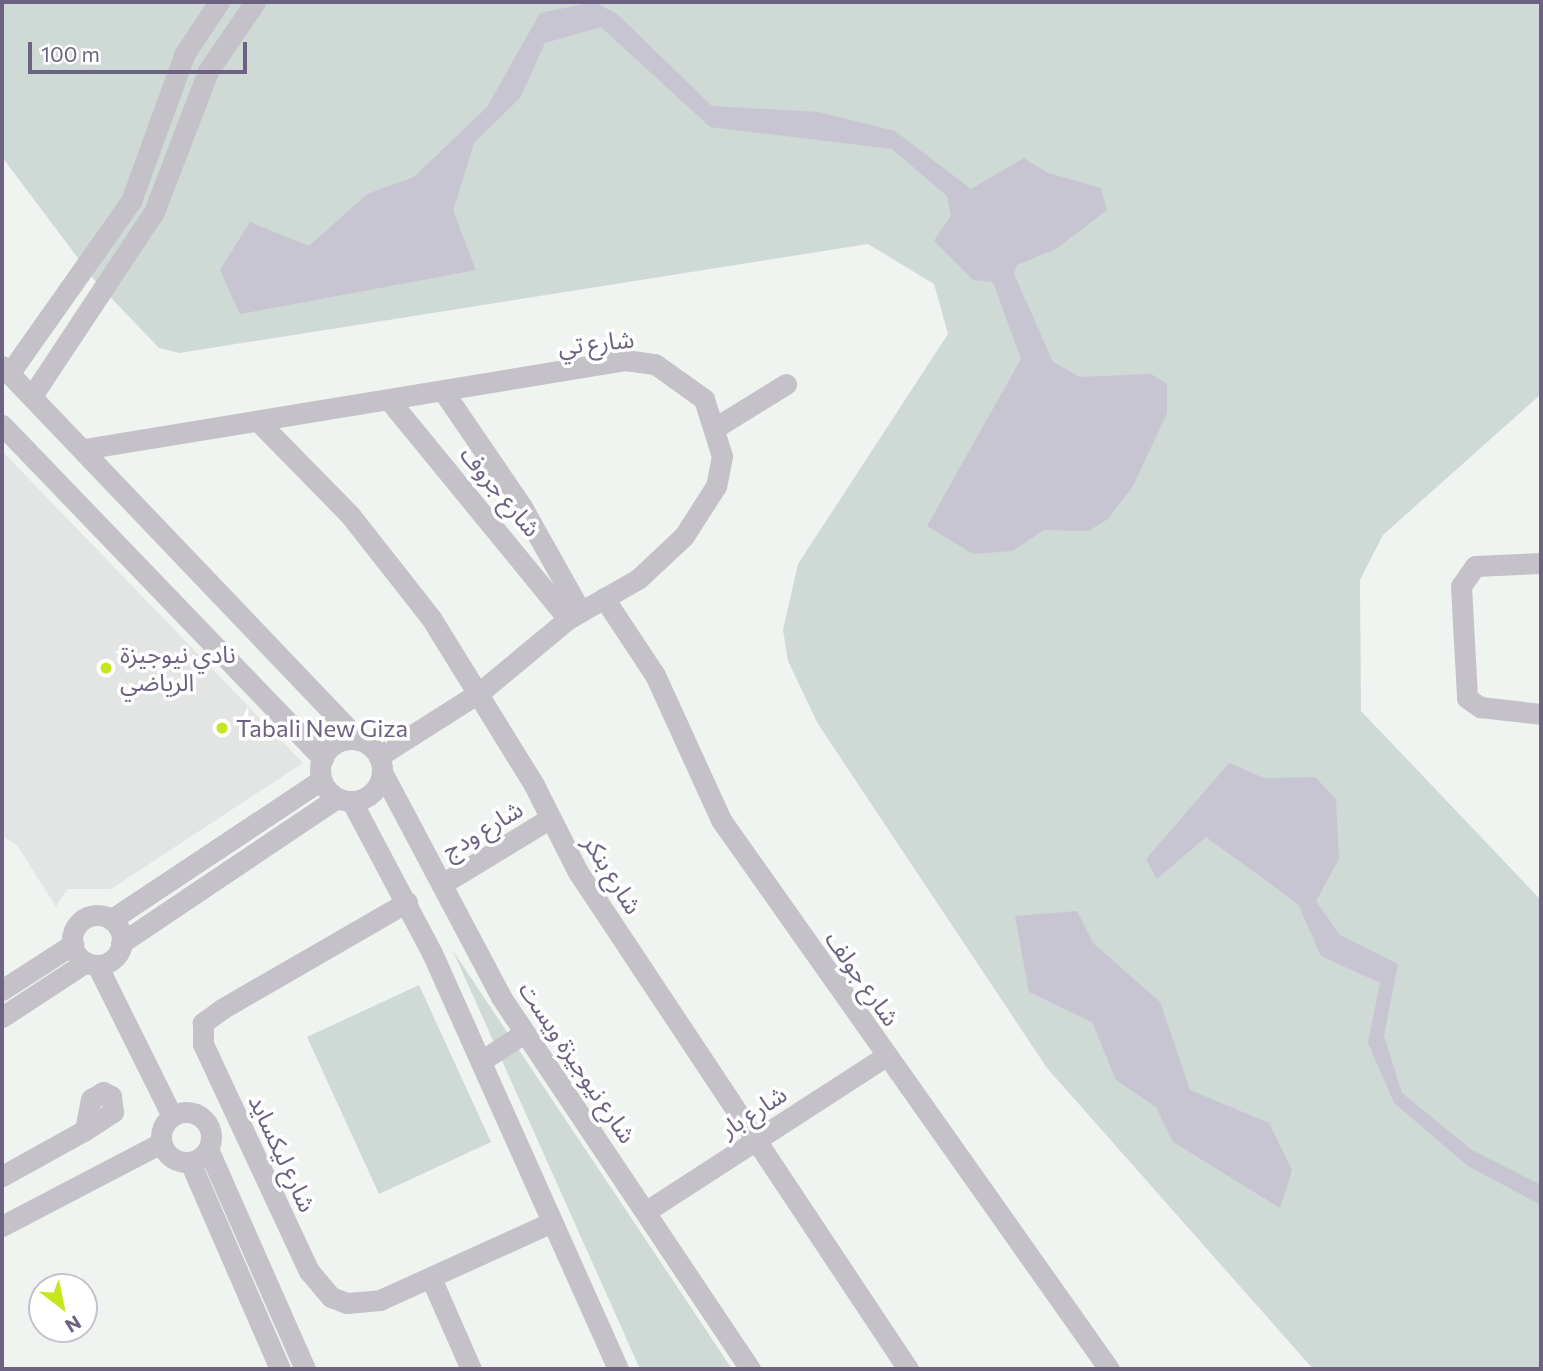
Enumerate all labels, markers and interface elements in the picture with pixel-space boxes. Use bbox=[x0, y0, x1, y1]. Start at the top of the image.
scale bar bbox=[32, 28, 250, 72]
text: 100 m bbox=[41, 41, 100, 66]
street label: شارع تي bbox=[557, 324, 635, 360]
street label: شارع جروف bbox=[455, 440, 547, 542]
place label: نادي نيوجيزة الرياضي bbox=[120, 640, 236, 696]
marker: نادي نيوجيزة الرياضي bbox=[98, 660, 114, 676]
place label: Tabali New Giza bbox=[236, 714, 408, 742]
marker: Tabali New Giza bbox=[214, 720, 230, 736]
street label: شارع ودج bbox=[436, 794, 528, 864]
street label: شارع بنكر bbox=[578, 829, 648, 919]
street label: شارع جولف bbox=[820, 925, 906, 1031]
street label: شارع نيوجيزة ويست bbox=[513, 976, 643, 1148]
street label: شارع بار bbox=[714, 1079, 792, 1143]
street label: شارع ليكسايد bbox=[243, 1090, 323, 1216]
north arrow bbox=[28, 1273, 98, 1343]
text: N bbox=[61, 1311, 85, 1338]

